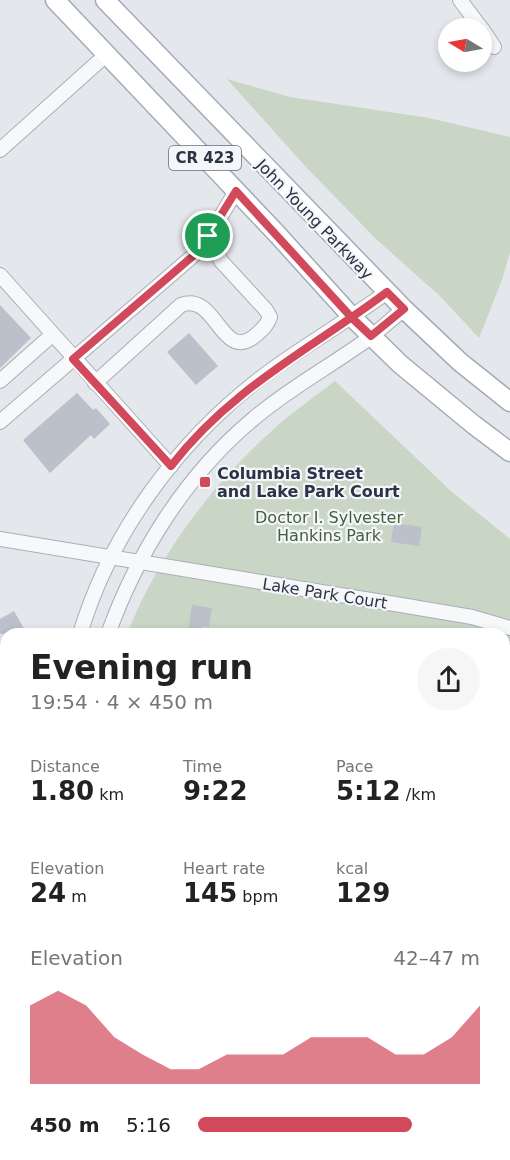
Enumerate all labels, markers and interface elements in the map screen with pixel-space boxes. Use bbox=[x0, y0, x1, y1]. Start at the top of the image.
north arrow bbox=[438, 18, 492, 72]
map controls bbox=[438, 18, 492, 72]
road number: CR 423 bbox=[169, 146, 241, 170]
street label: John Young Parkway bbox=[252, 155, 377, 283]
pin bbox=[182, 210, 233, 261]
icon: arrive bbox=[191, 219, 224, 252]
place label: Columbia Street and Lake Park Court bbox=[217, 464, 400, 501]
marker: Columbia Street and Lake Park Court bbox=[198, 475, 212, 489]
park label: Doctor I. Sylvester Hankins Park bbox=[255, 508, 403, 545]
street label: Lake Park Court bbox=[261, 574, 389, 613]
text: Evening run bbox=[30, 648, 253, 687]
button: share bbox=[417, 648, 480, 711]
text: 19:54 · 4 × 450 m bbox=[30, 690, 213, 714]
text: Distance bbox=[30, 757, 100, 776]
text: Time bbox=[183, 757, 222, 776]
text: Pace bbox=[336, 757, 373, 776]
text: 1.80 bbox=[30, 776, 94, 806]
text: 9:22 bbox=[183, 776, 248, 806]
text: 5:12 bbox=[336, 776, 401, 806]
text: km bbox=[94, 785, 124, 804]
text: /km bbox=[401, 785, 436, 804]
text: Elevation bbox=[30, 859, 104, 878]
text: Heart rate bbox=[183, 859, 265, 878]
text: kcal bbox=[336, 859, 368, 878]
text: 24 bbox=[30, 878, 66, 908]
text: 145 bbox=[183, 878, 237, 908]
text: 129 bbox=[336, 878, 390, 908]
text: m bbox=[66, 887, 87, 906]
text: bpm bbox=[237, 887, 278, 906]
text: Elevation bbox=[30, 946, 123, 970]
text: 42–47 m bbox=[393, 946, 480, 970]
text: 450 m bbox=[30, 1113, 100, 1137]
text: 5:16 bbox=[126, 1113, 171, 1137]

